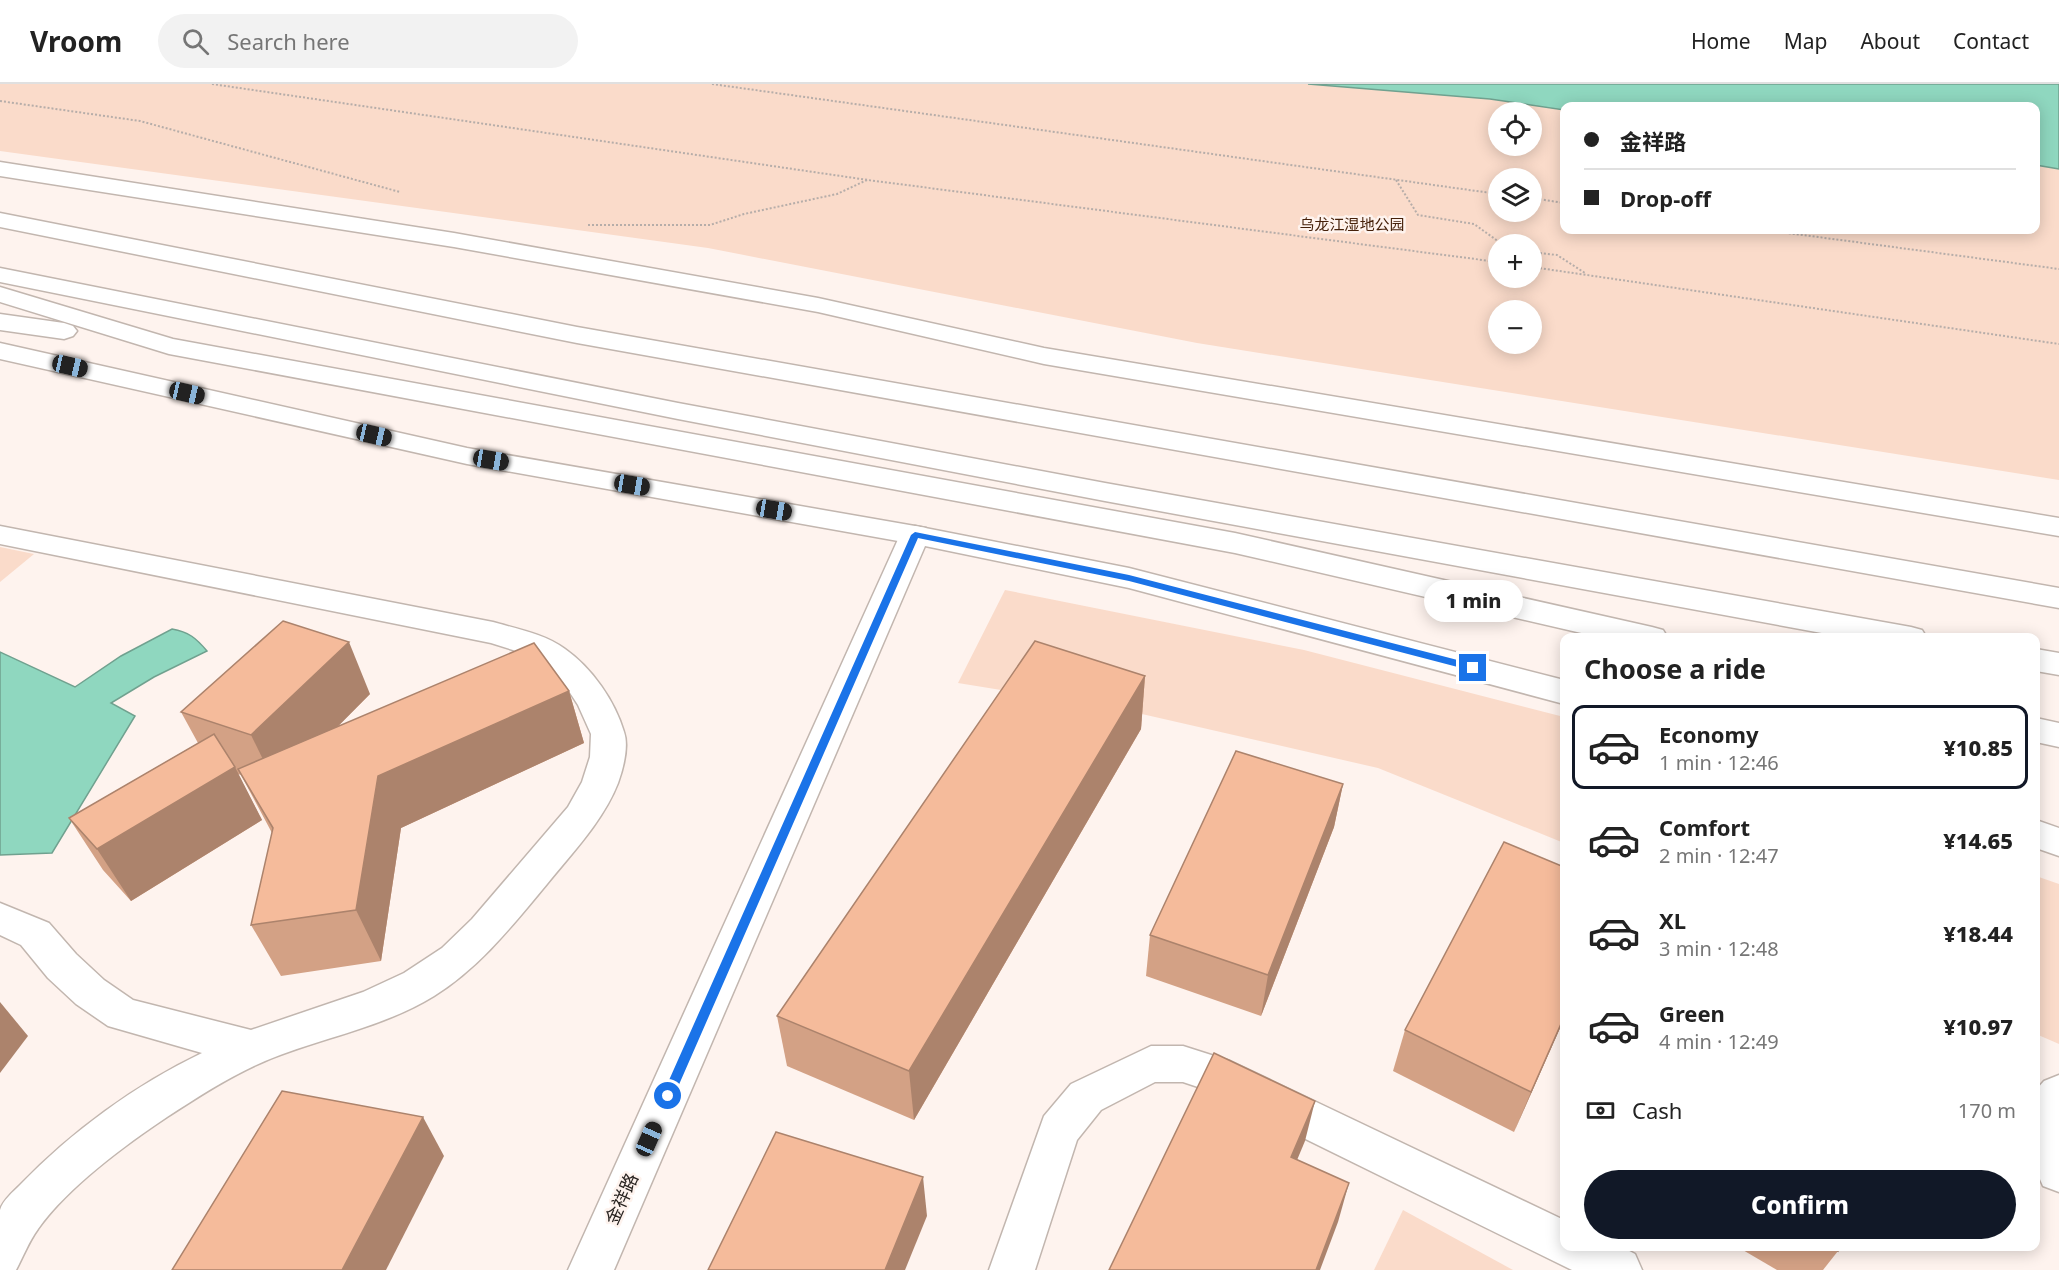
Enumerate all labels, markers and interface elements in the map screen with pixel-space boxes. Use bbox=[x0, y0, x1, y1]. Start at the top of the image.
search box bbox=[158, 14, 578, 68]
text: Vroom bbox=[30, 22, 122, 60]
icon: search bbox=[179, 25, 212, 58]
text: Search here bbox=[227, 26, 350, 56]
text: Home bbox=[1691, 27, 1751, 55]
text: Map bbox=[1784, 27, 1827, 55]
text: About bbox=[1860, 27, 1920, 55]
text: Contact bbox=[1953, 27, 2029, 55]
map controls bbox=[1488, 102, 1542, 354]
button: locate bbox=[1488, 102, 1542, 156]
text: 金祥路 bbox=[1620, 126, 1686, 156]
button: layers bbox=[1488, 168, 1542, 222]
text: Drop-off bbox=[1620, 183, 1711, 213]
park label: 乌龙江湿地公园 bbox=[1299, 214, 1405, 234]
button: + bbox=[1488, 234, 1542, 288]
button: − bbox=[1488, 300, 1542, 354]
car bbox=[50, 353, 90, 379]
car bbox=[167, 380, 207, 406]
car bbox=[354, 422, 394, 448]
car bbox=[472, 448, 510, 472]
car bbox=[613, 473, 651, 497]
car bbox=[755, 498, 793, 522]
callout: 1 min bbox=[1424, 581, 1522, 623]
text: 1 min bbox=[1446, 587, 1501, 614]
text: Choose a ride bbox=[1584, 650, 1766, 687]
route end bbox=[1459, 654, 1486, 681]
text: Economy bbox=[1659, 719, 1758, 749]
icon: car bbox=[1587, 720, 1641, 774]
text: ¥10.85 bbox=[1943, 732, 2013, 762]
text: 1 min · 12:46 bbox=[1659, 749, 1779, 776]
text: Comfort bbox=[1659, 812, 1750, 842]
icon: car bbox=[1587, 813, 1641, 867]
text: ¥14.65 bbox=[1943, 825, 2013, 855]
text: 2 min · 12:47 bbox=[1659, 842, 1779, 869]
text: XL bbox=[1659, 905, 1686, 935]
icon: car bbox=[1587, 906, 1641, 960]
text: ¥18.44 bbox=[1943, 918, 2013, 948]
text: 3 min · 12:48 bbox=[1659, 935, 1779, 962]
text: Green bbox=[1659, 998, 1725, 1028]
icon: car bbox=[1587, 999, 1641, 1053]
text: ¥10.97 bbox=[1943, 1011, 2013, 1041]
text: 4 min · 12:49 bbox=[1659, 1028, 1779, 1055]
route start bbox=[654, 1082, 681, 1109]
icon: cash bbox=[1584, 1094, 1617, 1127]
text: Cash bbox=[1632, 1095, 1682, 1125]
text: 170 m bbox=[1958, 1097, 2016, 1124]
car bbox=[633, 1119, 665, 1159]
street label: 金祥路 bbox=[599, 1169, 643, 1228]
button: Confirm bbox=[1584, 1170, 2016, 1239]

